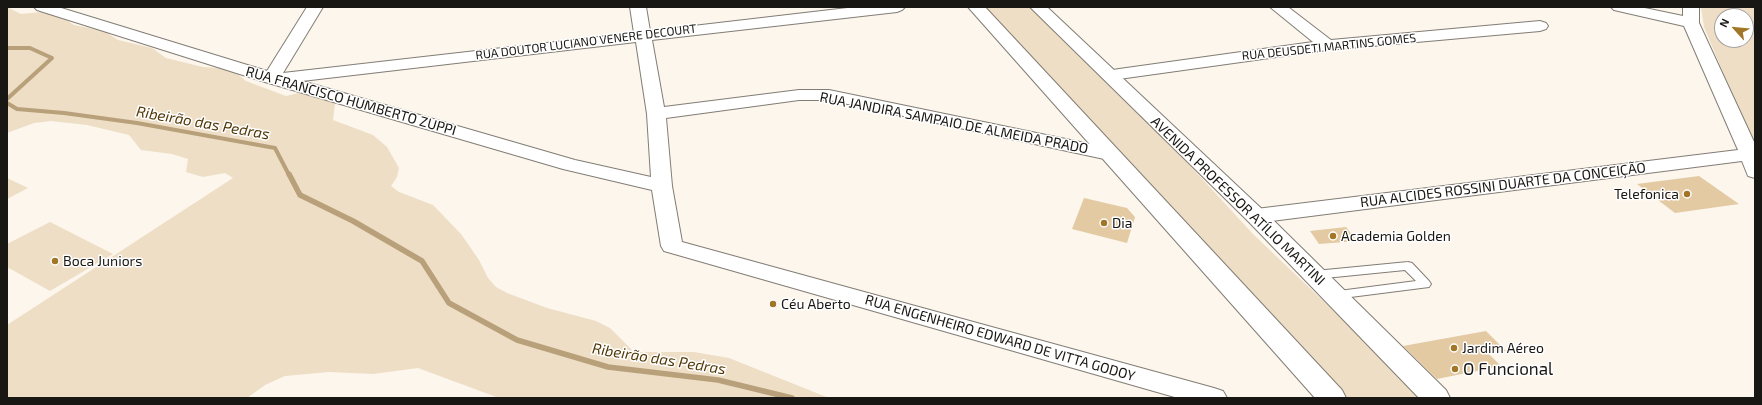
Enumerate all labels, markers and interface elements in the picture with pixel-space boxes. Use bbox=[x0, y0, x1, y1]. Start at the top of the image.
north arrow bbox=[1714, 8, 1754, 48]
text: N bbox=[1716, 16, 1731, 29]
street label: RUA DOUTOR LUCIANO VENERE DECOURT bbox=[475, 21, 697, 63]
street label: RUA DEUSDETI MARTINS GOMES bbox=[1241, 31, 1417, 63]
street label: RUA FRANCISCO HUMBERTO ZUPPI bbox=[244, 63, 458, 139]
street label: RUA JANDIRA SAMPAIO DE ALMEIDA PRADO bbox=[818, 89, 1090, 157]
water label: Ribeirão das Pedras bbox=[135, 102, 271, 144]
street label: AVENIDA PROFESSOR ATÍLIO MARTINI bbox=[1147, 113, 1329, 289]
street label: RUA ALCIDES ROSSINI DUARTE DA CONCEIÇÃO bbox=[1359, 159, 1647, 211]
place label: Telefonica bbox=[1614, 186, 1679, 202]
marker: Telefonica bbox=[1682, 189, 1692, 199]
place label: Dia bbox=[1112, 215, 1132, 231]
marker: Dia bbox=[1099, 218, 1109, 228]
place label: Academia Golden bbox=[1341, 228, 1451, 244]
marker: Academia Golden bbox=[1328, 231, 1338, 241]
place label: Boca Juniors bbox=[63, 253, 142, 269]
marker: Boca Juniors bbox=[50, 256, 60, 266]
street label: RUA ENGENHEIRO EDWARD DE VITTA GODOY bbox=[863, 291, 1137, 385]
place label: Céu Aberto bbox=[781, 296, 851, 312]
marker: Céu Aberto bbox=[768, 299, 778, 309]
water label: Ribeirão das Pedras bbox=[591, 340, 727, 378]
place label: Jardim Aéreo bbox=[1462, 340, 1544, 356]
marker: Jardim Aéreo bbox=[1449, 343, 1459, 353]
place label: O Funcional bbox=[1463, 359, 1553, 379]
marker: O Funcional bbox=[1450, 364, 1460, 374]

